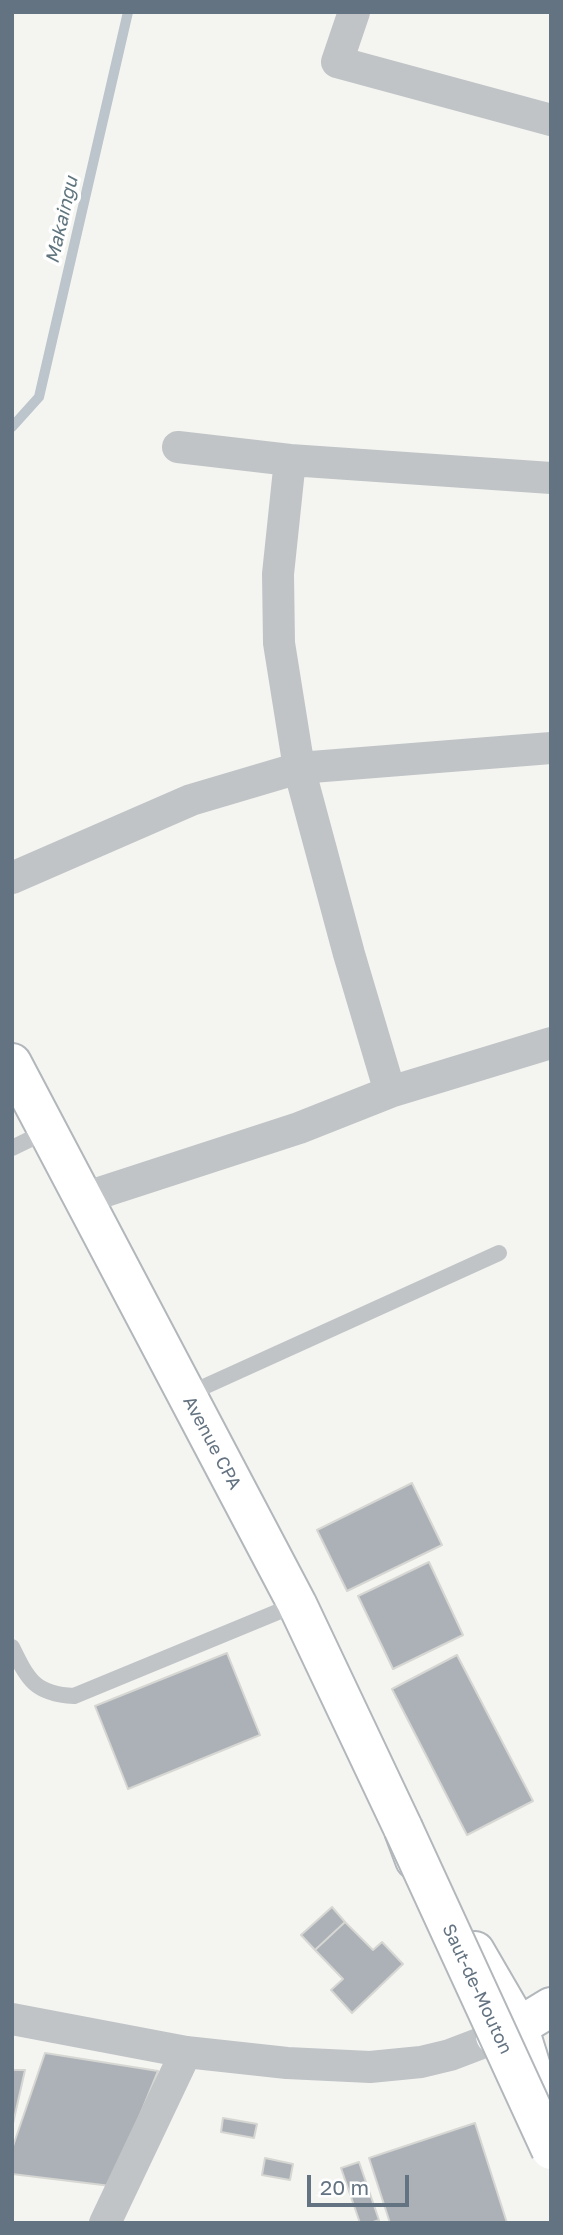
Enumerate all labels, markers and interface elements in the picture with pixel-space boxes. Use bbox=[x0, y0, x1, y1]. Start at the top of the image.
water label: Makaingu bbox=[41, 174, 83, 266]
street label: Avenue CPA bbox=[178, 1393, 246, 1493]
street label: Saut-de-Mouton bbox=[437, 1921, 517, 2057]
scale bar bbox=[311, 2162, 412, 2206]
text: 20 m bbox=[320, 2174, 369, 2200]

